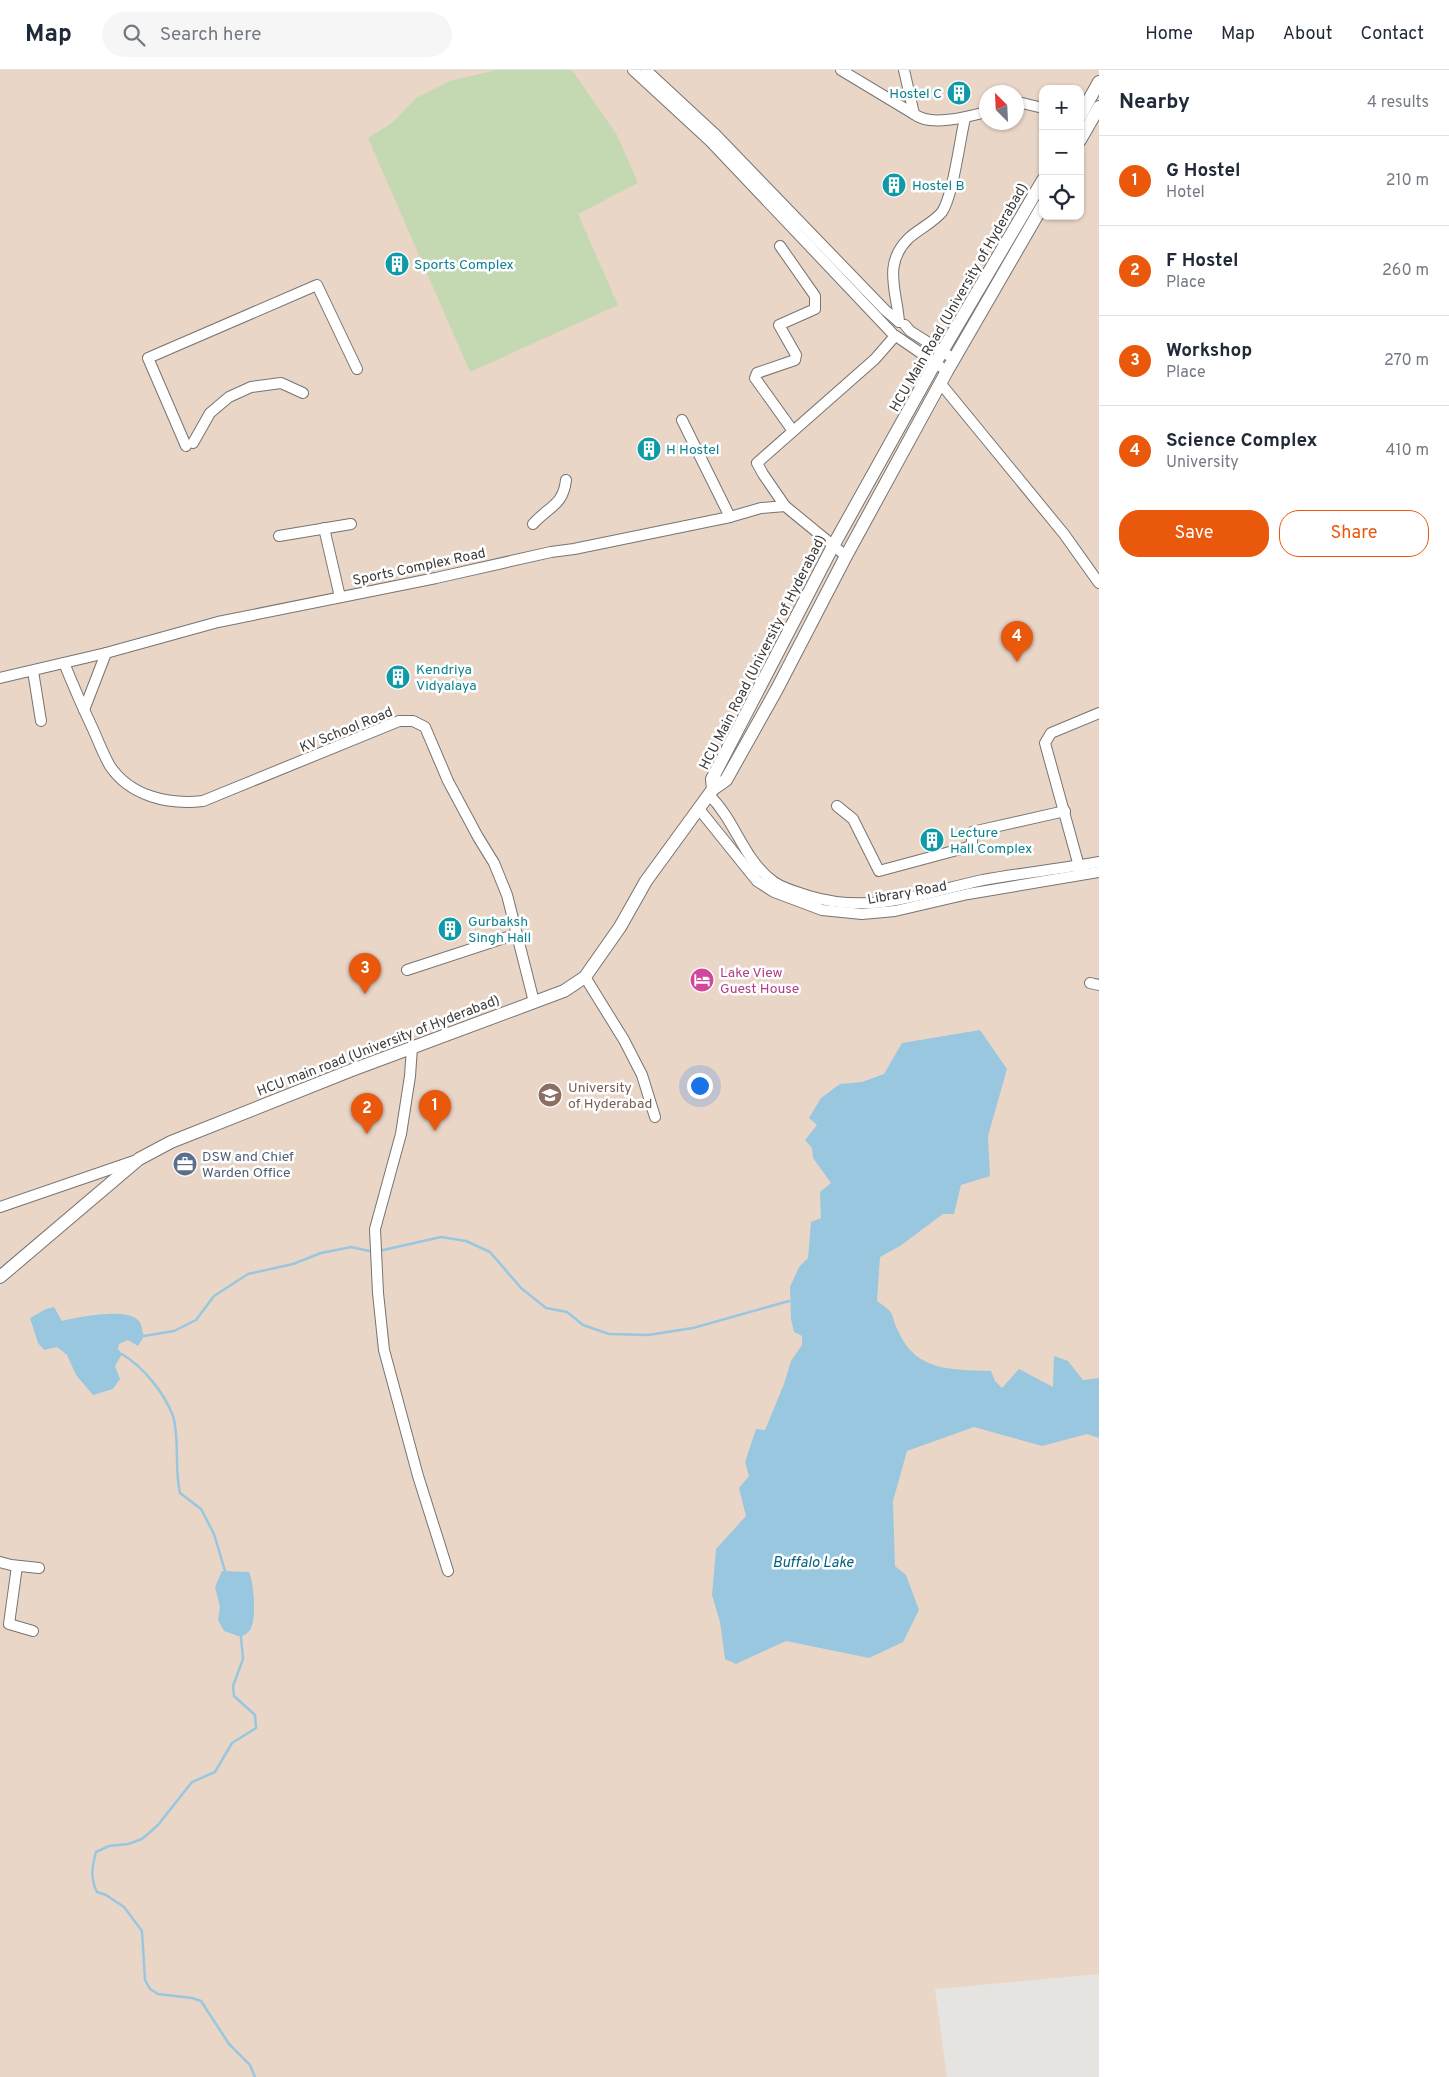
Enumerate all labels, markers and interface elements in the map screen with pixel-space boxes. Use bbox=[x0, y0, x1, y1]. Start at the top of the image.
search box bbox=[102, 12, 452, 57]
text: Map bbox=[25, 20, 72, 50]
icon: search bbox=[120, 21, 148, 49]
text: Search here bbox=[160, 23, 261, 47]
text: Home bbox=[1145, 23, 1193, 46]
text: Map bbox=[1221, 23, 1255, 46]
text: About bbox=[1283, 23, 1332, 46]
text: Contact bbox=[1360, 23, 1424, 46]
building icon: Hostel C bbox=[946, 80, 972, 106]
north arrow bbox=[979, 85, 1024, 130]
map controls bbox=[1039, 85, 1084, 220]
button: + bbox=[1039, 85, 1084, 130]
place label: Hostel C bbox=[889, 86, 942, 103]
text: Nearby bbox=[1119, 89, 1190, 116]
text: 4 results bbox=[1367, 93, 1429, 113]
button: − bbox=[1039, 130, 1084, 175]
text: G Hostel bbox=[1166, 159, 1241, 183]
text: 1 bbox=[1132, 171, 1138, 191]
text: 210 m bbox=[1386, 171, 1429, 191]
building icon: Hostel B bbox=[881, 172, 907, 198]
button: locate bbox=[1039, 175, 1084, 220]
place label: Hostel B bbox=[912, 178, 965, 195]
street label: HCU Main Road (University of Hyderabad) bbox=[887, 180, 1032, 415]
text: Hotel bbox=[1166, 183, 1205, 203]
text: F Hostel bbox=[1166, 249, 1239, 273]
building icon: Sports Complex bbox=[384, 251, 410, 277]
place label: Sports Complex bbox=[414, 257, 514, 274]
text: 2 bbox=[1130, 261, 1140, 281]
text: 260 m bbox=[1382, 261, 1429, 281]
text: Place bbox=[1166, 273, 1206, 293]
text: Workshop bbox=[1166, 339, 1252, 363]
text: 3 bbox=[1130, 351, 1140, 371]
text: 270 m bbox=[1384, 351, 1429, 371]
text: Place bbox=[1166, 363, 1206, 383]
text: Science Complex bbox=[1166, 429, 1318, 453]
building icon: H Hostel bbox=[636, 436, 662, 462]
text: 4 bbox=[1130, 441, 1140, 461]
text: 410 m bbox=[1386, 441, 1429, 461]
place label: H Hostel bbox=[666, 442, 719, 459]
text: University bbox=[1166, 453, 1239, 473]
button: Save bbox=[1119, 510, 1269, 557]
button: Share bbox=[1279, 510, 1429, 557]
street label: HCU Main Road (University of Hyderabad) bbox=[696, 532, 830, 773]
street label: Sports Complex Road bbox=[351, 545, 487, 590]
pin: 4 bbox=[1001, 621, 1033, 662]
place label: Kendriya Vidyalaya bbox=[416, 662, 477, 695]
building icon: Kendriya Vidyalaya bbox=[385, 664, 411, 690]
street label: KV School Road bbox=[298, 704, 396, 757]
place label: Lecture Hall Complex bbox=[950, 825, 1032, 858]
building icon: Lecture Hall Complex bbox=[919, 827, 945, 853]
street label: Library Road bbox=[866, 878, 948, 909]
place label: Gurbaksh Singh Hall bbox=[468, 914, 531, 947]
building icon: Gurbaksh Singh Hall bbox=[437, 916, 463, 942]
pin: 3 bbox=[349, 953, 381, 994]
place label: Lake View Guest House bbox=[720, 965, 799, 998]
hotel icon: Lake View Guest House bbox=[689, 967, 715, 993]
street label: HCU main road (University of Hyderabad) bbox=[255, 992, 502, 1101]
your location bbox=[687, 1073, 713, 1099]
place label: University of Hyderabad bbox=[568, 1080, 652, 1113]
school or university icon: University of Hyderabad bbox=[537, 1082, 563, 1108]
pin: 1 bbox=[419, 1090, 451, 1131]
pin: 2 bbox=[351, 1093, 383, 1134]
place label: DSW and Chief Warden Office bbox=[202, 1149, 294, 1182]
office icon: DSW and Chief Warden Office bbox=[172, 1151, 198, 1177]
water label: Buffalo Lake bbox=[773, 1554, 854, 1573]

